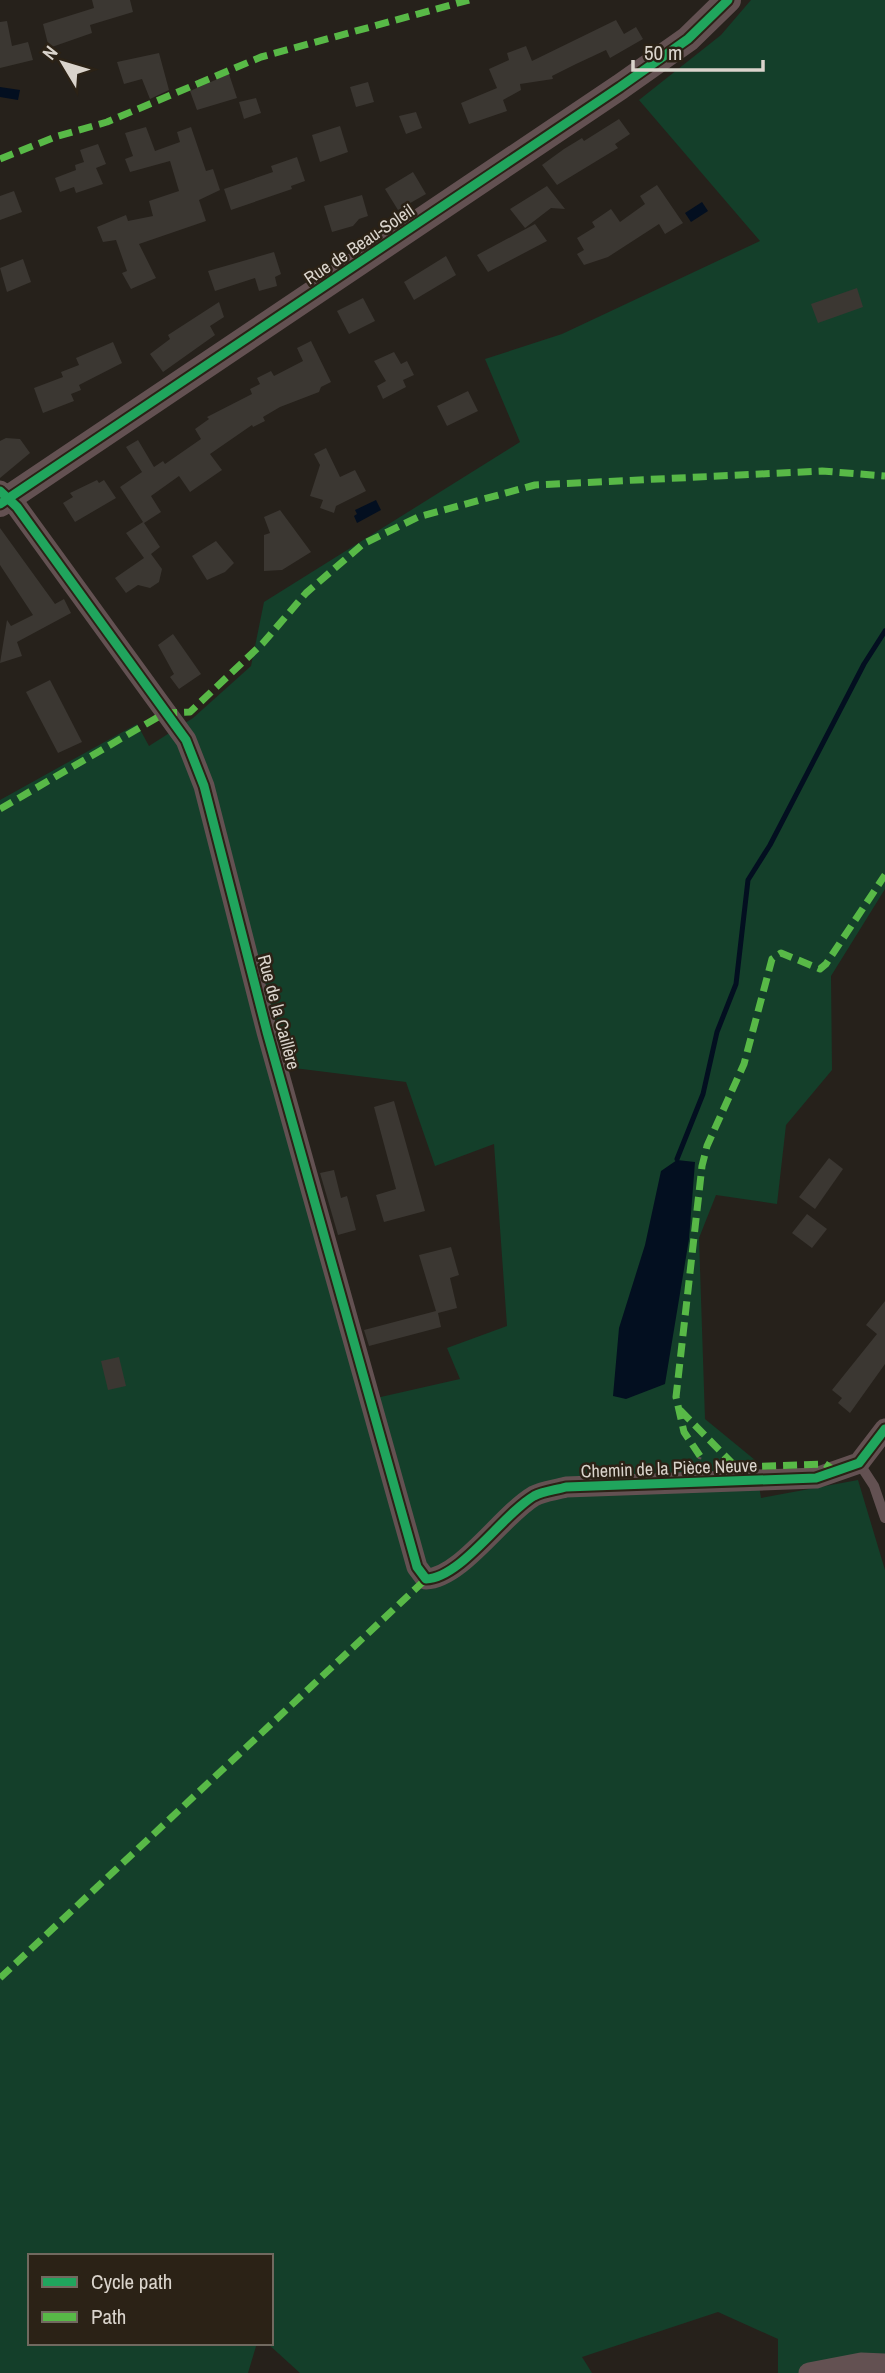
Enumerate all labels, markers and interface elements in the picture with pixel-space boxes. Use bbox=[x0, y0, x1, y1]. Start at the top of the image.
north arrow bbox=[28, 28, 98, 98]
scale bar bbox=[633, 28, 762, 72]
text: 50 m bbox=[644, 38, 682, 67]
text: N bbox=[36, 40, 63, 65]
street label: Rue de Beau-Soleil bbox=[299, 198, 419, 290]
street label: Rue de la Caillère bbox=[252, 952, 306, 1072]
street label: Chemin de la Pièce Neuve bbox=[580, 1452, 758, 1484]
legend bbox=[28, 2254, 273, 2345]
text: Cycle path bbox=[91, 2267, 172, 2296]
text: Path bbox=[91, 2302, 126, 2331]

